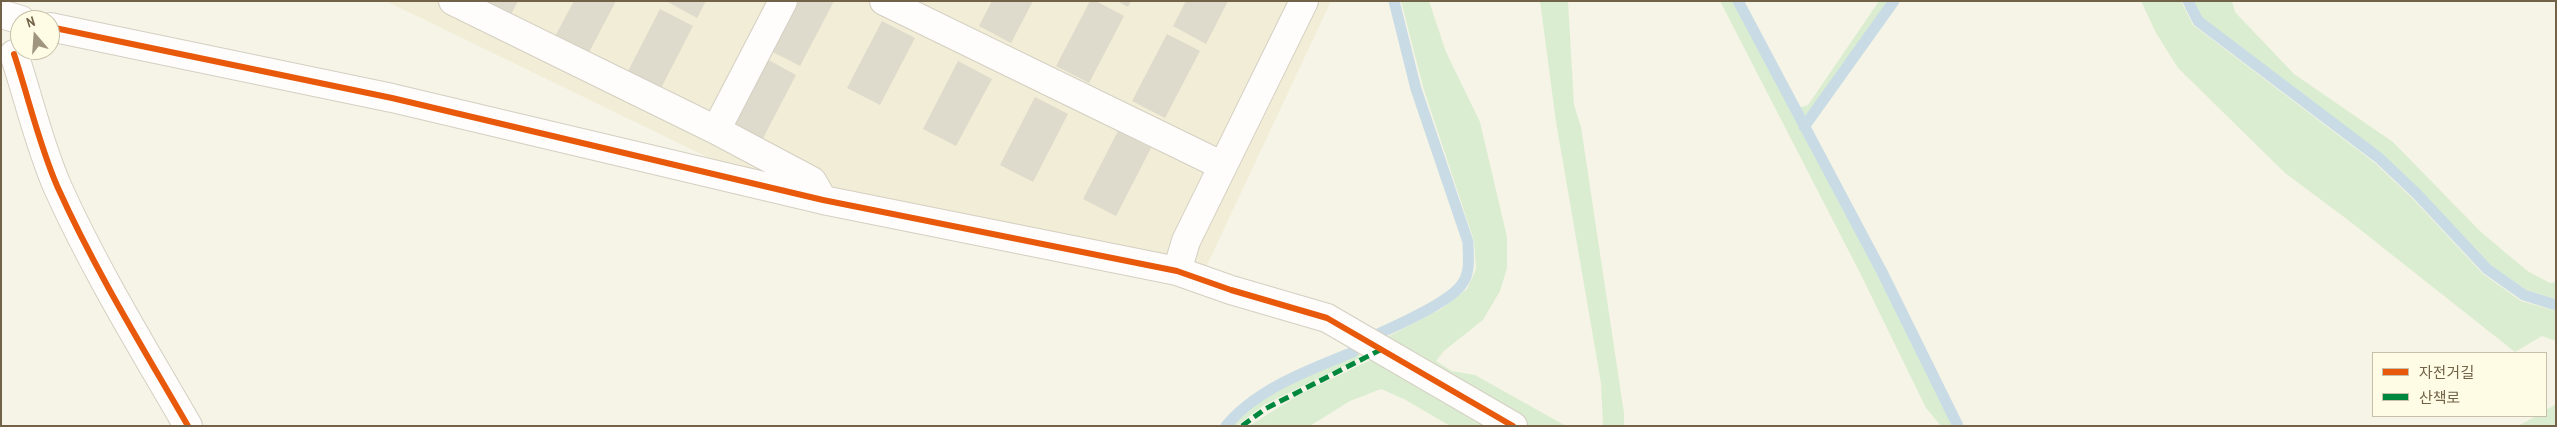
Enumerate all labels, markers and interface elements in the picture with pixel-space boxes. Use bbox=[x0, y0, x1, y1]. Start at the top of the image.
north arrow bbox=[10, 10, 60, 60]
text: N bbox=[24, 12, 37, 32]
legend bbox=[2372, 352, 2547, 417]
text: 자전거길 bbox=[2419, 362, 2474, 383]
text: 산책로 bbox=[2419, 387, 2460, 408]

